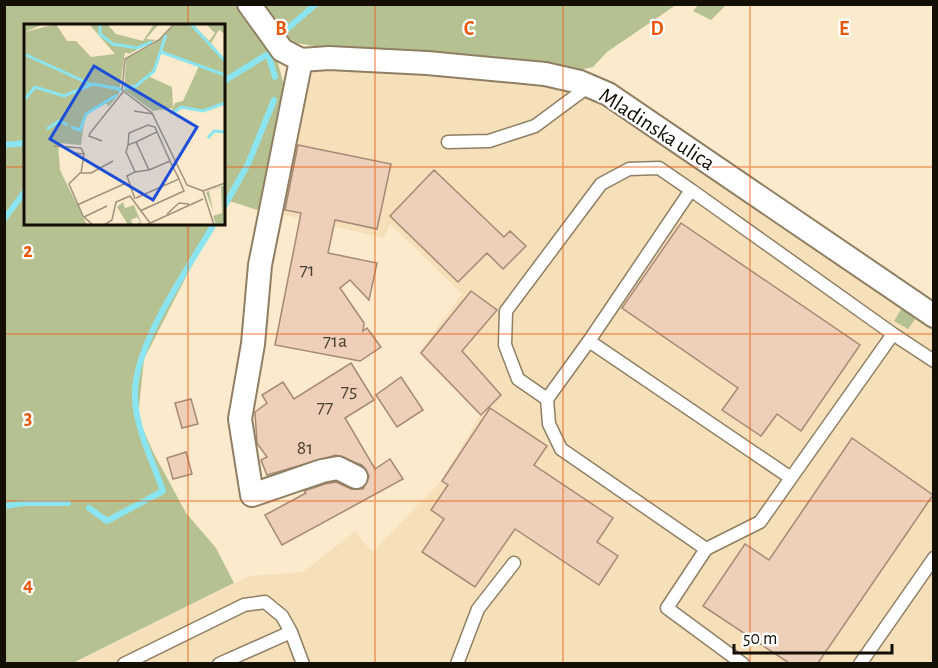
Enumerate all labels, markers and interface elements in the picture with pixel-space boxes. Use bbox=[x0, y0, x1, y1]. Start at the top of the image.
text: B bbox=[275, 19, 287, 39]
text: C bbox=[464, 19, 475, 39]
text: D bbox=[650, 19, 664, 39]
text: E bbox=[839, 19, 849, 39]
inset map bbox=[24, 24, 225, 225]
street label: Mladinska ulica bbox=[595, 84, 719, 174]
text: 2 bbox=[23, 241, 33, 261]
house number: 71 bbox=[299, 260, 315, 280]
house number: 71a bbox=[323, 331, 347, 351]
house number: 75 bbox=[341, 381, 357, 401]
house number: 77 bbox=[317, 397, 333, 417]
text: 3 bbox=[24, 408, 32, 428]
house number: 81 bbox=[297, 438, 313, 458]
text: 4 bbox=[23, 575, 33, 595]
scale bar bbox=[734, 617, 892, 655]
text: 50 m bbox=[743, 630, 777, 648]

